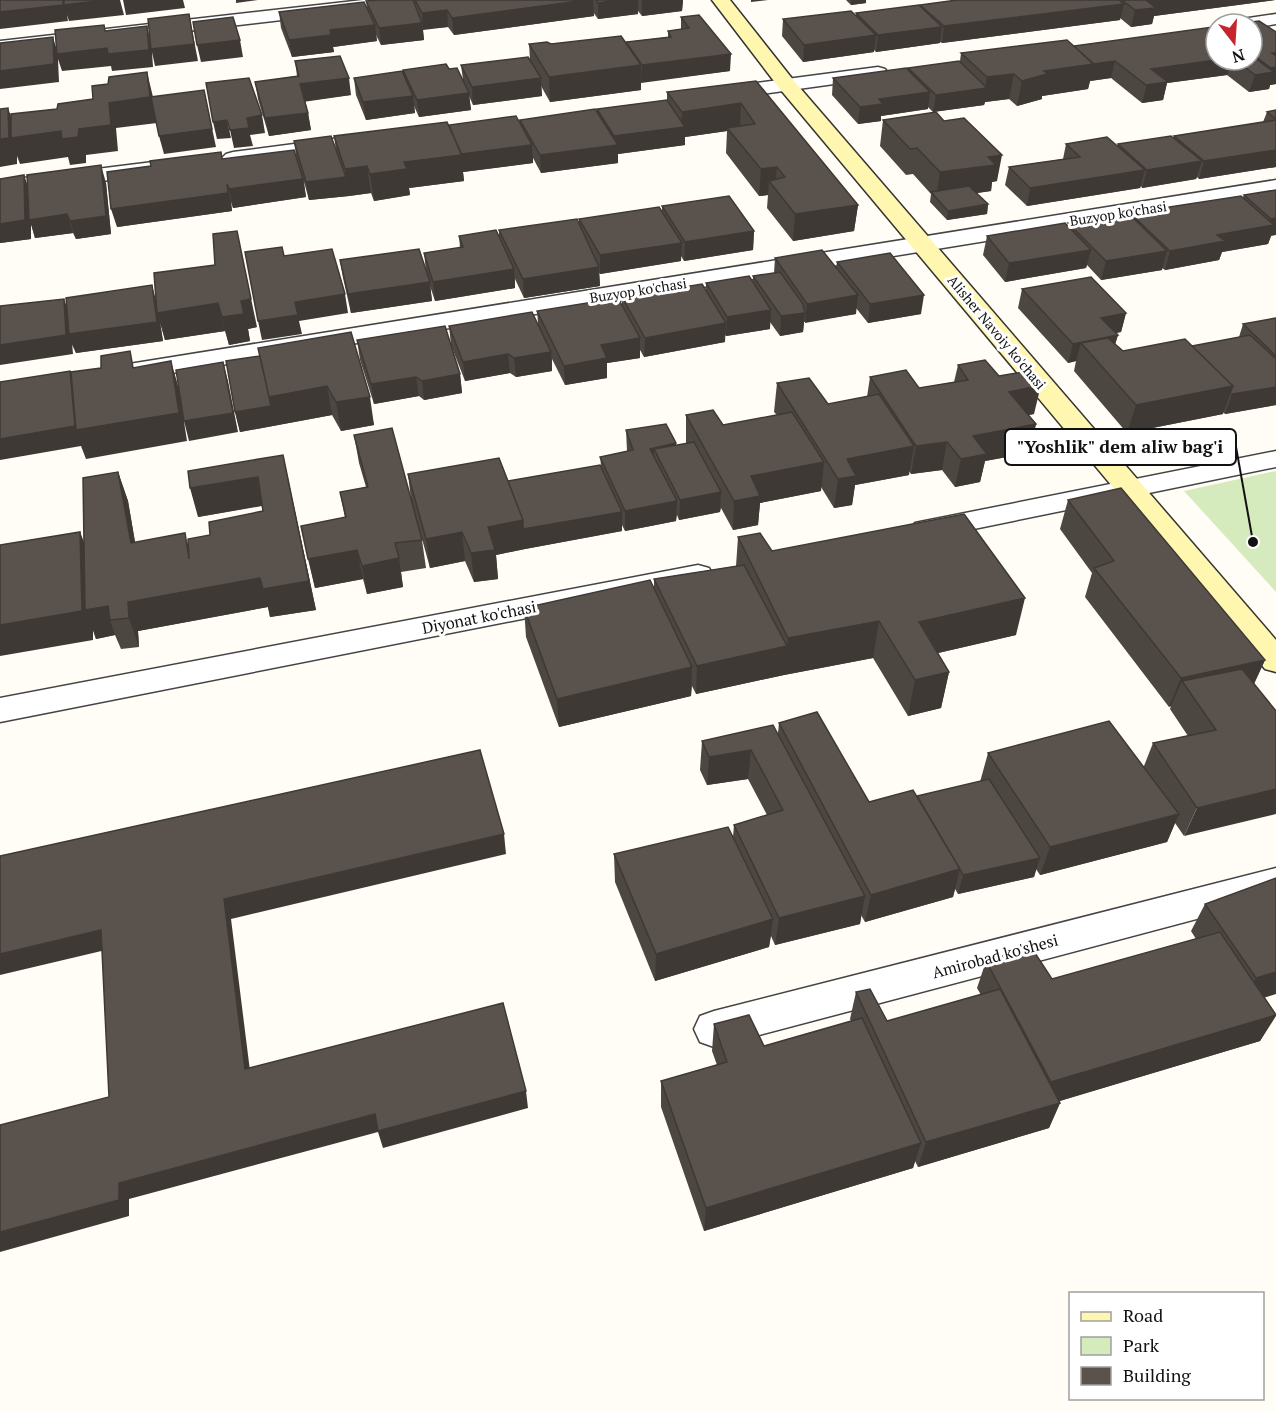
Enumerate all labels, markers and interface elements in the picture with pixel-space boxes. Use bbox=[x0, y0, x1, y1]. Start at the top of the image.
north arrow bbox=[1204, 12, 1264, 72]
text: N bbox=[1229, 44, 1247, 69]
street label: Buzyop ko'chasi bbox=[1068, 196, 1168, 230]
street label: Alisher Navoiy ko'chasi bbox=[944, 271, 1050, 393]
street label: Buzyop ko'chasi bbox=[588, 273, 688, 307]
callout: "Yoshlik" dem aliw bag'i bbox=[1005, 429, 1236, 465]
text: "Yoshlik" dem aliw bag'i bbox=[1017, 434, 1223, 458]
street label: Diyonat ko'chasi bbox=[420, 595, 538, 639]
street label: Amirobad ko'shesi bbox=[930, 929, 1061, 983]
legend bbox=[1069, 1292, 1264, 1400]
text: Road bbox=[1123, 1303, 1163, 1327]
text: Park bbox=[1123, 1333, 1160, 1357]
text: Building bbox=[1123, 1363, 1191, 1387]

